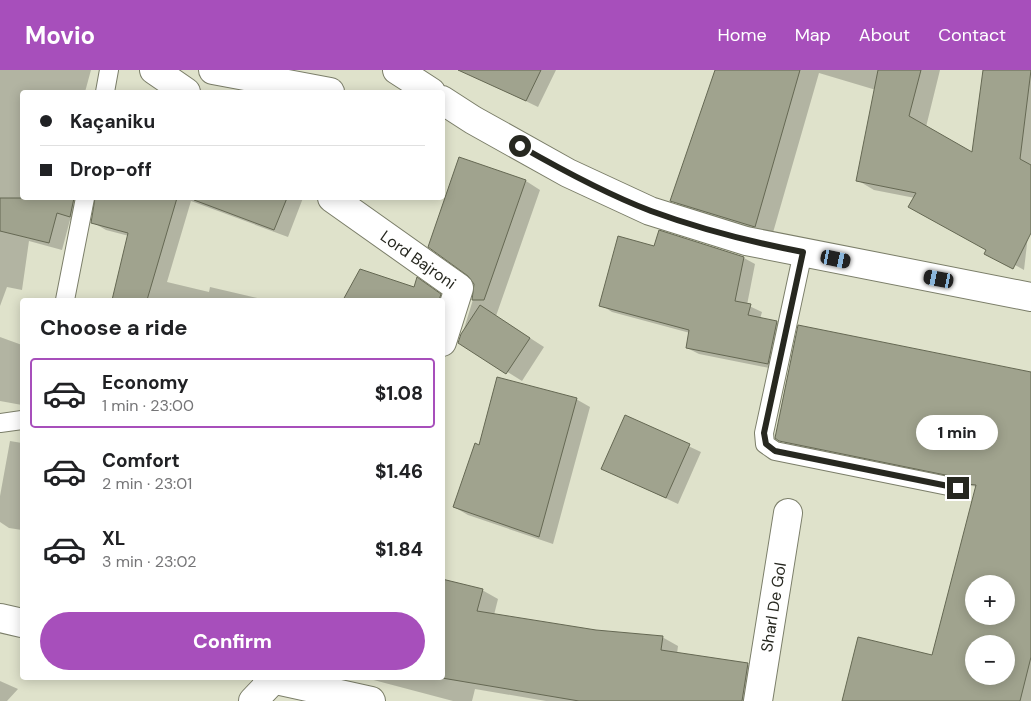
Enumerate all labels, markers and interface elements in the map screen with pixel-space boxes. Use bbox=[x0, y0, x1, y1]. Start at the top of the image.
text: Movio bbox=[25, 20, 95, 51]
text: Home bbox=[717, 23, 767, 47]
text: Map bbox=[795, 23, 831, 47]
text: About bbox=[859, 23, 910, 47]
text: Contact bbox=[938, 23, 1006, 47]
text: Kaçaniku bbox=[70, 109, 155, 134]
route start bbox=[509, 135, 531, 157]
text: Drop-off bbox=[70, 157, 152, 182]
street label: Lord Bajroni bbox=[377, 225, 460, 293]
car bbox=[819, 249, 852, 269]
car bbox=[922, 269, 955, 289]
text: Choose a ride bbox=[40, 313, 188, 342]
text: Economy bbox=[102, 370, 189, 395]
icon: car bbox=[42, 371, 87, 416]
text: $1.08 bbox=[375, 381, 423, 406]
text: 1 min · 23:00 bbox=[102, 395, 194, 416]
callout: 1 min bbox=[917, 416, 999, 450]
text: 1 min bbox=[937, 422, 977, 443]
text: Comfort bbox=[102, 448, 180, 473]
icon: car bbox=[42, 449, 87, 494]
text: $1.46 bbox=[375, 459, 423, 484]
text: 2 min · 23:01 bbox=[102, 473, 192, 494]
route end bbox=[947, 477, 969, 499]
text: XL bbox=[102, 526, 125, 551]
icon: car bbox=[42, 527, 87, 572]
text: $1.84 bbox=[375, 537, 423, 562]
text: 3 min · 23:02 bbox=[102, 551, 197, 572]
street label: Sharl De Gol bbox=[755, 561, 790, 654]
map controls bbox=[965, 575, 1015, 685]
button: + bbox=[965, 575, 1015, 625]
button: Confirm bbox=[40, 612, 425, 670]
button: − bbox=[965, 635, 1015, 685]

